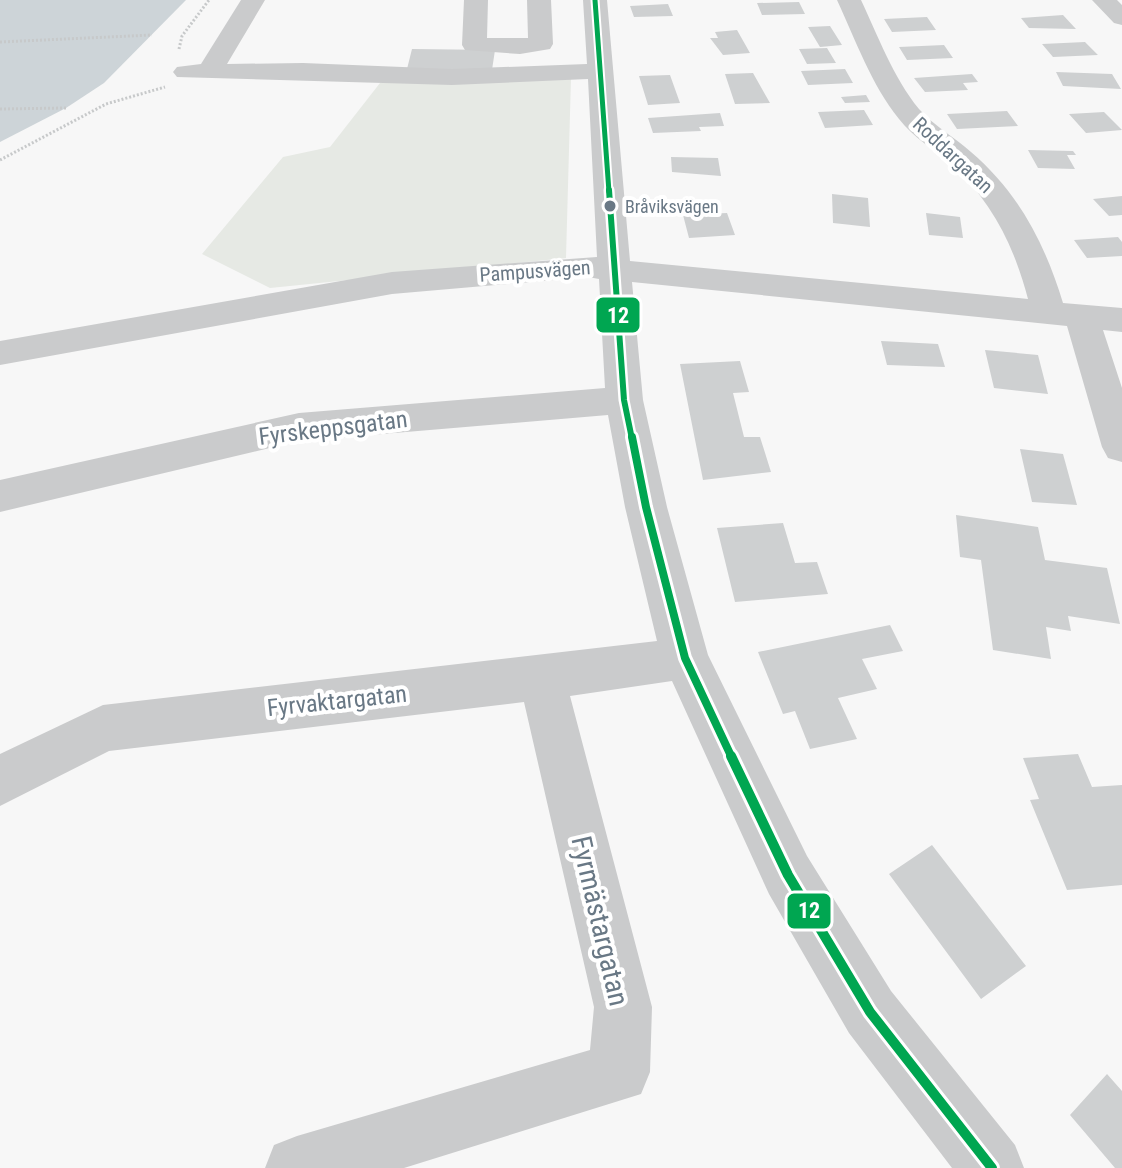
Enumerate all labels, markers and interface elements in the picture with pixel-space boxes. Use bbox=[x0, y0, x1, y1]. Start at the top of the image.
street label: Roddargatan bbox=[908, 112, 998, 198]
place label: Bråviksvägen bbox=[625, 196, 719, 217]
marker: Bråviksvägen bbox=[602, 198, 618, 214]
street label: Pampusvägen bbox=[479, 255, 591, 287]
line badge: 12 bbox=[595, 296, 641, 334]
text: 12 bbox=[607, 303, 629, 328]
street label: Fyrskeppsgatan bbox=[257, 405, 409, 451]
street label: Fyrvaktargatan bbox=[266, 680, 408, 722]
street label: Fyrmästargatan bbox=[564, 833, 636, 1009]
line badge: 12 bbox=[786, 892, 832, 930]
text: 12 bbox=[798, 898, 820, 923]

